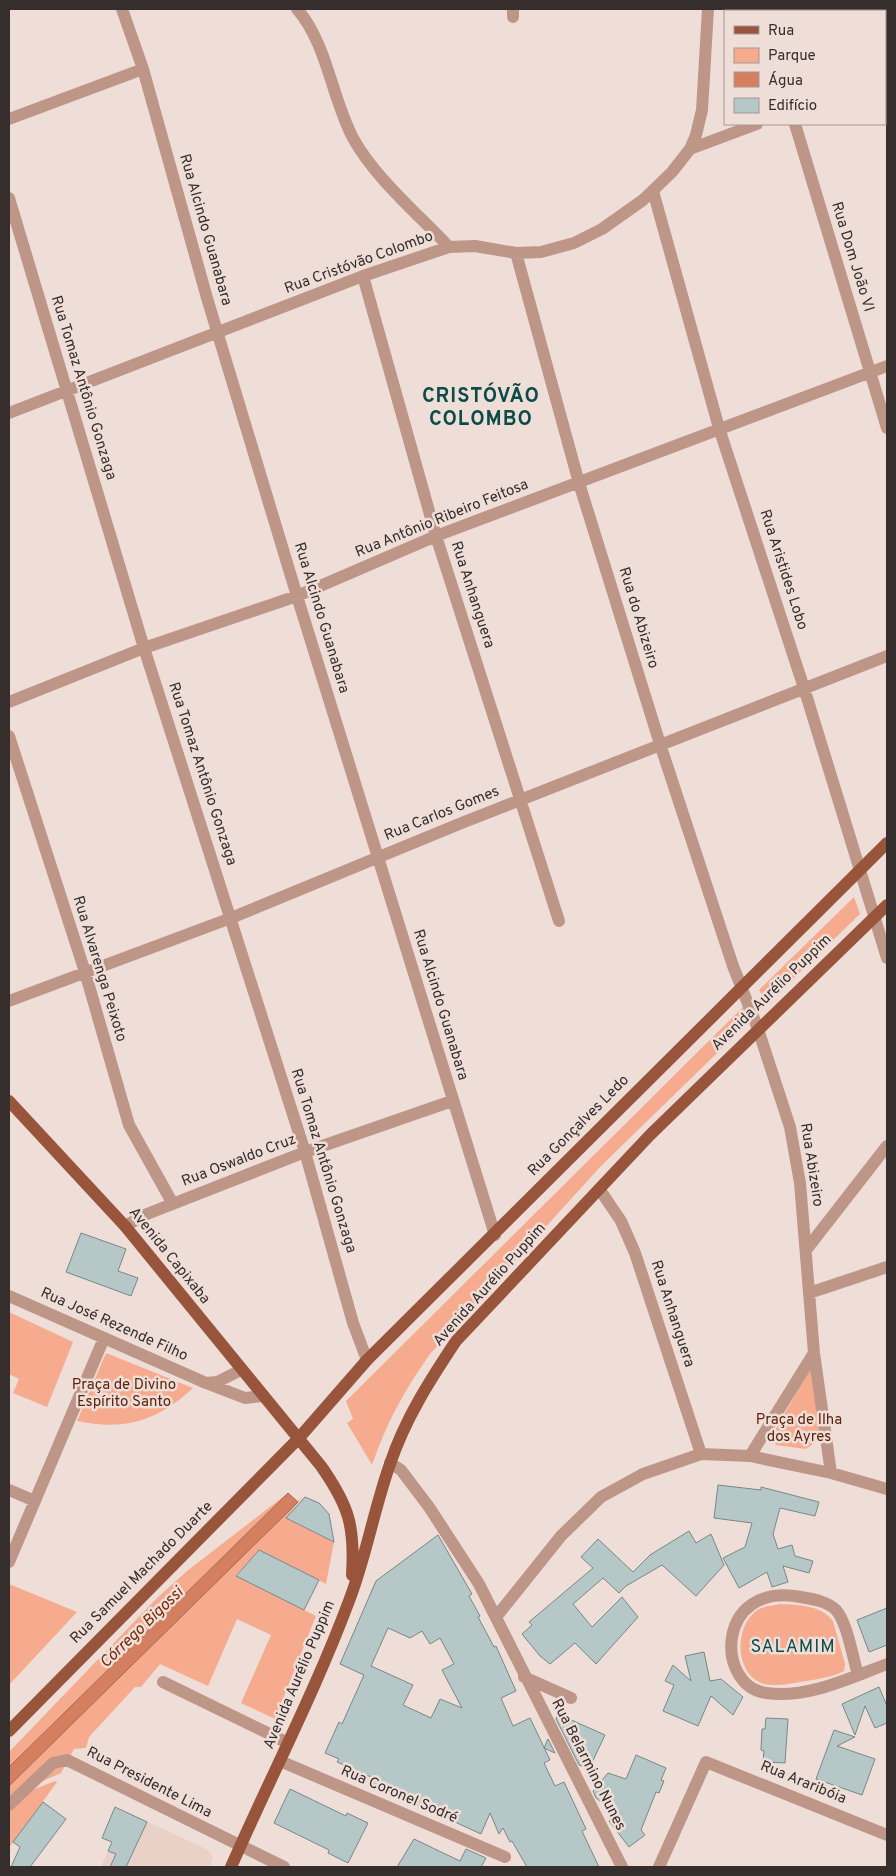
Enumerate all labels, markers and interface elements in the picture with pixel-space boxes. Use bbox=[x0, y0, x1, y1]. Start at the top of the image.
legend bbox=[724, 10, 886, 125]
text: Rua bbox=[768, 22, 794, 41]
text: Parque bbox=[768, 47, 816, 66]
text: Água bbox=[768, 71, 803, 91]
text: Edifício bbox=[768, 97, 817, 116]
street label: Rua Alcindo Guanabara bbox=[174, 152, 236, 308]
street label: Rua Dom João VI bbox=[826, 200, 878, 314]
street label: Rua Cristóvão Colombo bbox=[282, 227, 436, 299]
street label: Rua Tomaz Antônio Gonzaga bbox=[46, 294, 120, 482]
district label: CRISTÓVÃO COLOMBO bbox=[422, 382, 540, 433]
street label: Rua Antônio Ribeiro Feitosa bbox=[353, 476, 531, 562]
street label: Rua Aristides Lobo bbox=[755, 507, 811, 633]
street label: Rua Anhanguera bbox=[446, 539, 498, 651]
street label: Rua Alcindo Guanabara bbox=[289, 540, 353, 696]
street label: Rua do Abizeiro bbox=[614, 565, 662, 671]
street label: Rua Tomaz Antônio Gonzaga bbox=[163, 680, 241, 868]
street label: Rua Carlos Gomes bbox=[382, 782, 502, 846]
street label: Rua Alvarenga Peixoto bbox=[68, 894, 130, 1044]
street label: Rua Alcindo Guanabara bbox=[408, 927, 472, 1083]
street label: Avenida Aurélio Puppim bbox=[708, 931, 836, 1055]
street label: Rua Tomaz Antônio Gonzaga bbox=[286, 1067, 360, 1255]
street label: Rua Gonçalves Ledo bbox=[524, 1071, 634, 1181]
street label: Rua Abizeiro bbox=[795, 1122, 827, 1208]
street label: Rua Oswaldo Cruz bbox=[179, 1130, 299, 1192]
street label: Avenida Capixaba bbox=[124, 1204, 214, 1308]
street label: Avenida Aurélio Puppim bbox=[429, 1219, 551, 1351]
street label: Rua Anhanguera bbox=[646, 1258, 698, 1370]
street label: Rua José Rezende Filho bbox=[37, 1284, 191, 1366]
park label: Praça de Divino Espírito Santo bbox=[72, 1376, 176, 1412]
park label: Praça de Ilha dos Ayres bbox=[756, 1411, 842, 1447]
street label: Rua Samuel Machado Duarte bbox=[67, 1498, 217, 1648]
water label: Córrego Bigossi bbox=[96, 1582, 189, 1673]
street label: Avenida Aurélio Puppim bbox=[260, 1598, 340, 1752]
district label: SALAMIM bbox=[750, 1636, 836, 1659]
street label: Rua Belarmino Nunes bbox=[547, 1696, 629, 1834]
street label: Rua Presidente Lima bbox=[83, 1743, 215, 1823]
street label: Rua Araribóia bbox=[757, 1757, 849, 1809]
street label: Rua Coronel Sodré bbox=[338, 1762, 460, 1828]

